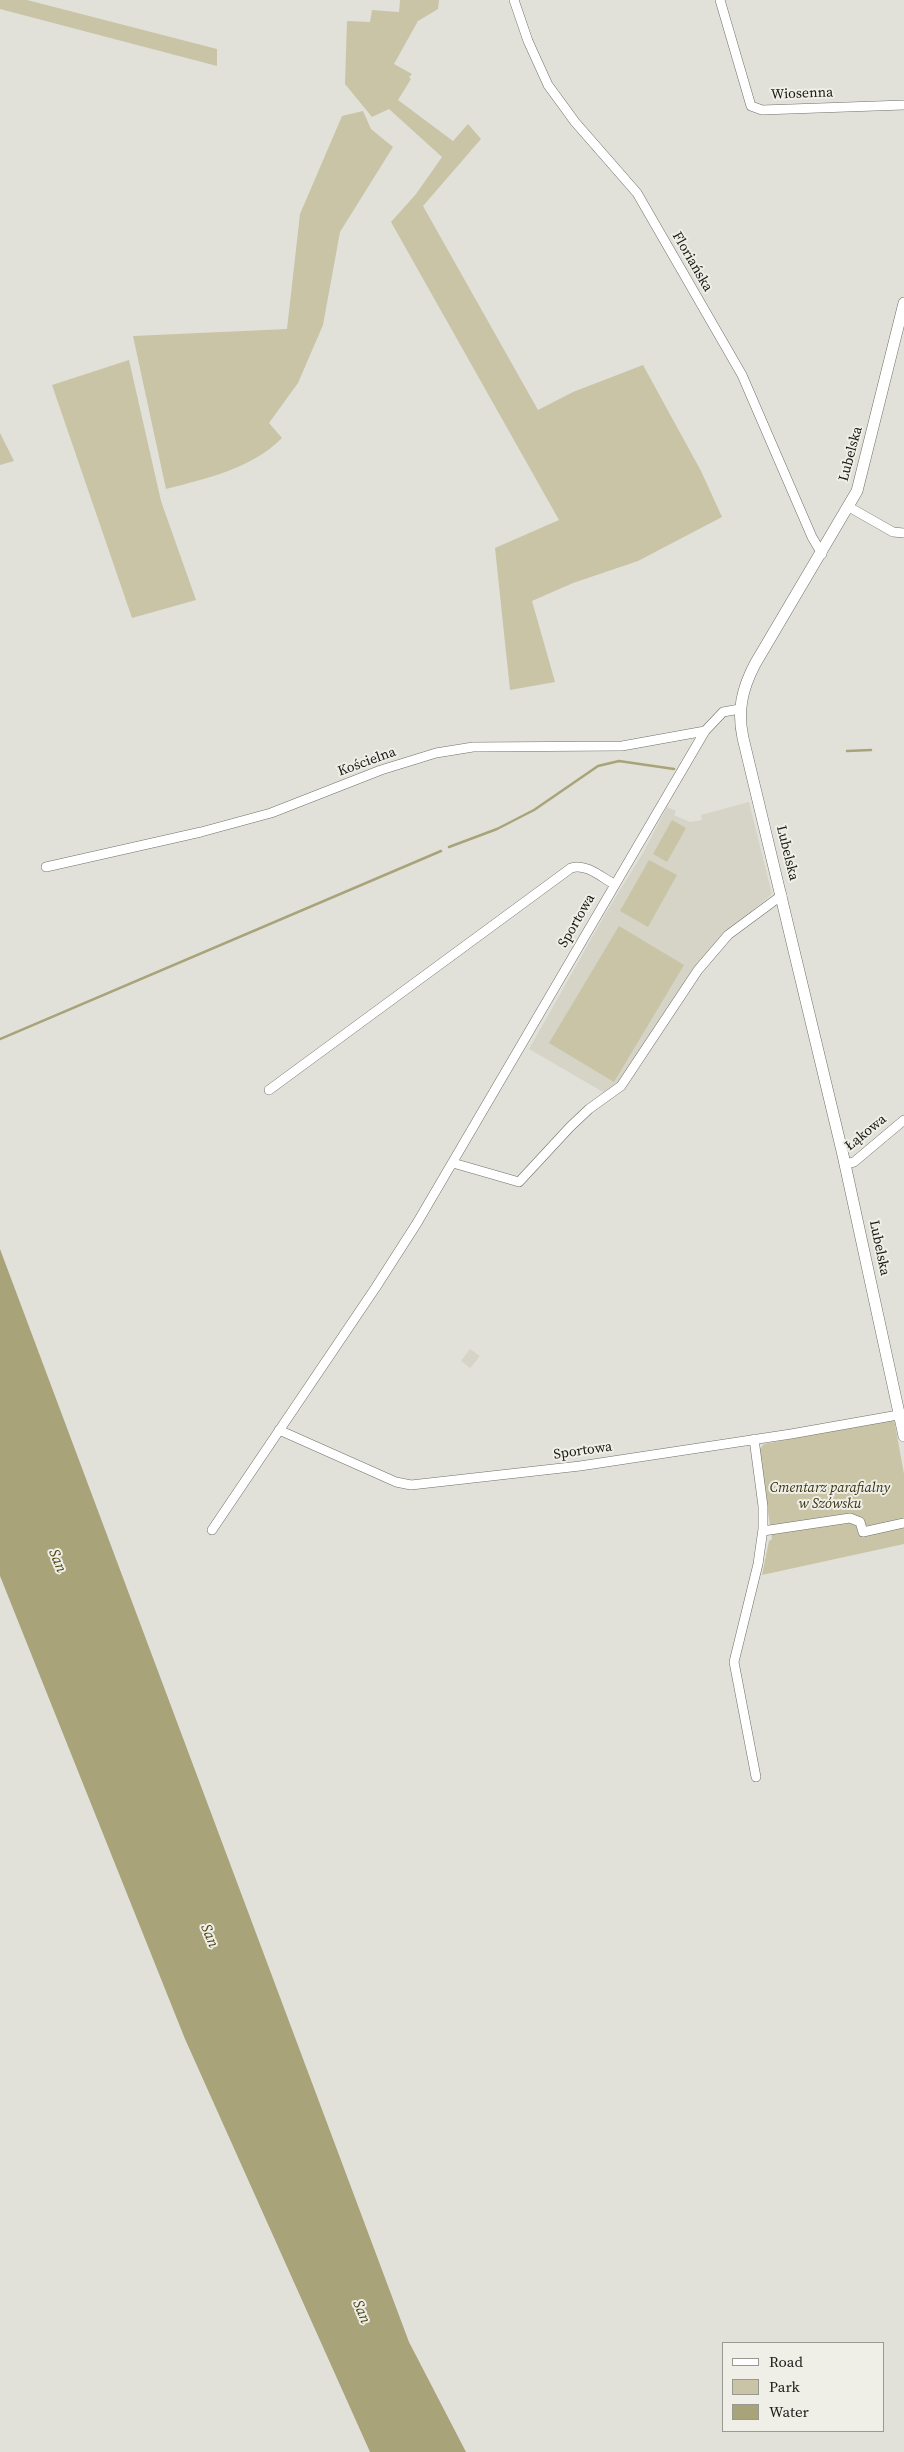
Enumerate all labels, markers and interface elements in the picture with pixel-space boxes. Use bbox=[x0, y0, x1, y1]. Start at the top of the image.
street label: Wiosenna bbox=[771, 85, 833, 103]
street label: Floriańska bbox=[668, 229, 716, 295]
street label: Lubelska bbox=[836, 425, 866, 483]
street label: Kościelna bbox=[336, 744, 398, 780]
street label: Lubelska bbox=[772, 824, 802, 882]
street label: Sportowa bbox=[555, 891, 599, 951]
street label: Łąkowa bbox=[842, 1111, 890, 1155]
street label: Lubelska bbox=[865, 1219, 893, 1277]
street label: Sportowa bbox=[553, 1439, 613, 1463]
park label: Cmentarz parafialny w Szówsku bbox=[770, 1480, 890, 1512]
water label: San bbox=[44, 1547, 70, 1575]
water label: San bbox=[196, 1922, 222, 1950]
water label: San bbox=[348, 2298, 374, 2326]
legend bbox=[722, 2342, 884, 2432]
text: Road bbox=[769, 2351, 803, 2372]
text: Park bbox=[769, 2376, 800, 2397]
text: Water bbox=[769, 2401, 809, 2422]

